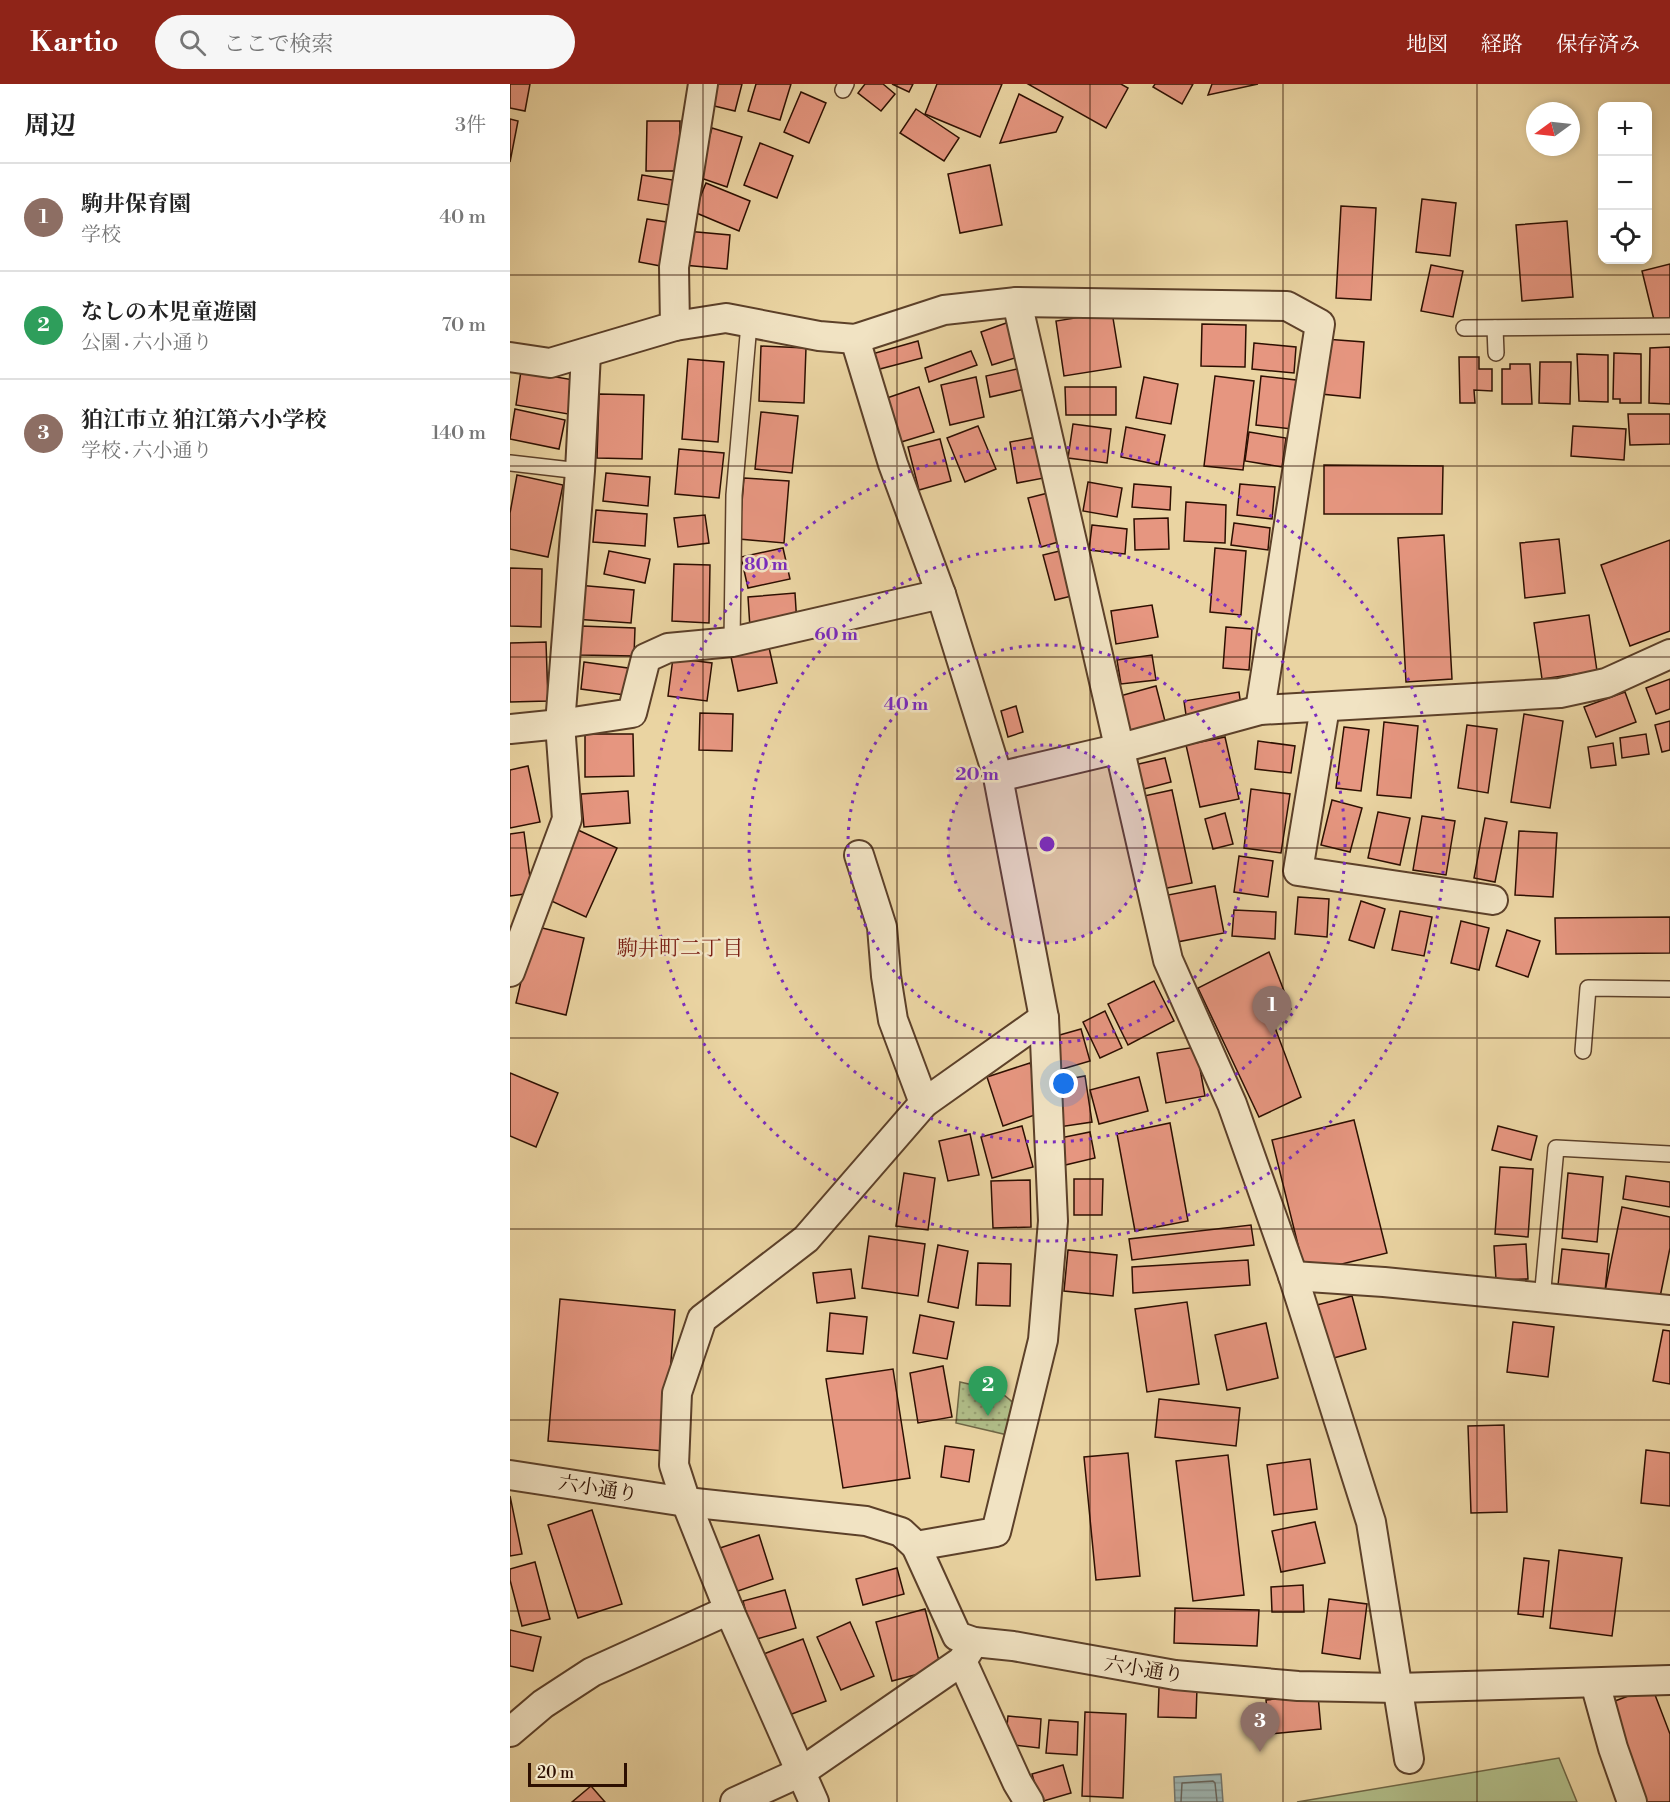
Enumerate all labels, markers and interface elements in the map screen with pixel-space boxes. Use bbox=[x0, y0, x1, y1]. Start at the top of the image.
search box bbox=[155, 15, 575, 69]
text: Kartio bbox=[30, 25, 119, 60]
icon: search bbox=[176, 26, 209, 59]
text: ここで検索 bbox=[224, 31, 334, 58]
text: 地図 bbox=[1406, 32, 1448, 58]
text: 経路 bbox=[1481, 32, 1523, 58]
text: 保存済み bbox=[1556, 32, 1640, 58]
north arrow bbox=[1526, 102, 1580, 156]
map controls bbox=[1598, 102, 1652, 264]
button: + bbox=[1598, 102, 1652, 156]
text: 周辺 bbox=[24, 110, 76, 142]
text: 3件 bbox=[455, 113, 486, 138]
button: − bbox=[1598, 156, 1652, 210]
text: 駒井保育園 bbox=[81, 191, 191, 218]
text: 1 bbox=[39, 205, 48, 230]
text: 40 m bbox=[439, 205, 486, 230]
button: locate bbox=[1598, 210, 1652, 264]
text: 学校 bbox=[81, 223, 121, 248]
text: なしの木児童遊園 bbox=[81, 299, 257, 326]
text: 2 bbox=[37, 313, 50, 338]
text: 70 m bbox=[442, 313, 486, 338]
text: 公園 · 六小通り bbox=[81, 331, 213, 356]
text: 狛江市立 狛江第六小学校 bbox=[81, 407, 327, 434]
text: 3 bbox=[37, 421, 50, 446]
text: 140 m bbox=[431, 421, 486, 446]
text: 学校 · 六小通り bbox=[81, 439, 213, 464]
text: 80 m bbox=[744, 553, 789, 576]
text: 60 m bbox=[814, 623, 858, 646]
text: 40 m bbox=[884, 693, 929, 716]
text: 20 m bbox=[955, 763, 999, 786]
centre of rings bbox=[1037, 834, 1057, 854]
district label: 駒井町二丁目 bbox=[617, 936, 743, 962]
pin: 1 bbox=[1252, 986, 1292, 1036]
your location bbox=[1049, 1069, 1078, 1098]
pin: 2 bbox=[968, 1366, 1008, 1416]
street label: 六小通り bbox=[556, 1471, 639, 1508]
street label: 六小通り bbox=[1102, 1652, 1185, 1689]
pin: 3 bbox=[1240, 1702, 1280, 1752]
scale bar bbox=[528, 1760, 627, 1788]
text: 20 m bbox=[537, 1763, 574, 1783]

